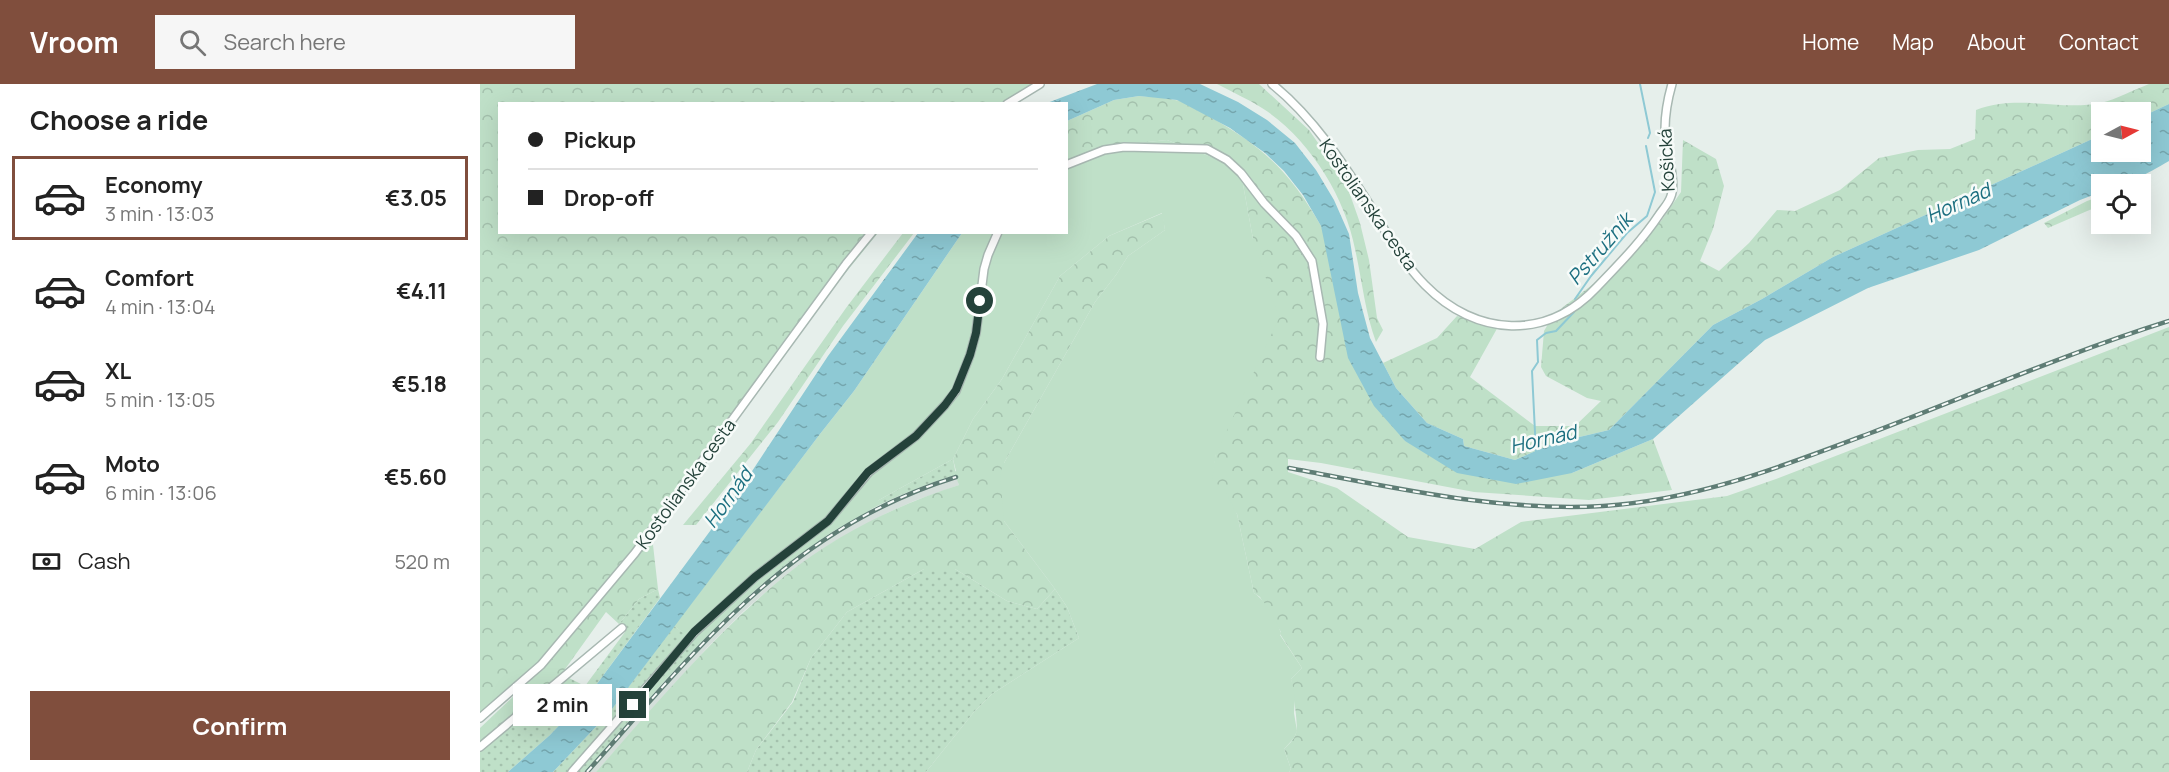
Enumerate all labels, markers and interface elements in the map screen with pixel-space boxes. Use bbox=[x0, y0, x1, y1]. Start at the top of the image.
search box bbox=[155, 15, 575, 69]
text: Vroom bbox=[30, 23, 119, 61]
icon: search bbox=[176, 26, 209, 59]
text: Search here bbox=[224, 27, 346, 57]
text: Home bbox=[1802, 28, 1859, 56]
text: Map bbox=[1892, 28, 1934, 56]
text: About bbox=[1967, 28, 2026, 56]
text: Contact bbox=[2059, 28, 2139, 56]
text: Choose a ride bbox=[30, 101, 208, 138]
north arrow bbox=[2091, 102, 2151, 162]
map controls bbox=[2091, 102, 2151, 234]
text: Pickup bbox=[564, 125, 636, 155]
street label: Košická bbox=[1652, 128, 1680, 192]
street label: Kostolianska cesta bbox=[1314, 134, 1423, 275]
text: Economy bbox=[105, 170, 203, 200]
icon: car bbox=[33, 171, 87, 225]
button: locate bbox=[2091, 174, 2151, 234]
water label: Hornád bbox=[1921, 175, 1997, 229]
text: €3.05 bbox=[385, 183, 447, 213]
text: Drop-off bbox=[564, 183, 654, 213]
text: 3 min · 13:03 bbox=[105, 200, 214, 227]
water label: Pstružník bbox=[1561, 205, 1640, 290]
text: Comfort bbox=[105, 263, 194, 293]
icon: car bbox=[33, 264, 87, 318]
text: €4.11 bbox=[396, 276, 447, 306]
route start bbox=[966, 287, 993, 314]
text: 4 min · 13:04 bbox=[105, 293, 216, 320]
text: XL bbox=[105, 356, 131, 386]
icon: car bbox=[33, 357, 87, 411]
text: €5.18 bbox=[392, 369, 447, 399]
text: 5 min · 13:05 bbox=[105, 386, 215, 413]
street label: Kostolianska cesta bbox=[630, 413, 741, 553]
water label: Hornád bbox=[1507, 417, 1582, 459]
text: Moto bbox=[105, 449, 160, 479]
icon: car bbox=[33, 450, 87, 504]
water label: Hornád bbox=[697, 460, 760, 533]
text: €5.60 bbox=[384, 462, 447, 492]
text: 6 min · 13:06 bbox=[105, 479, 217, 506]
icon: cash bbox=[30, 545, 63, 578]
text: Cash bbox=[78, 546, 131, 576]
text: 520 m bbox=[394, 548, 450, 575]
callout: 2 min bbox=[513, 684, 612, 726]
button: Confirm bbox=[30, 691, 450, 760]
text: 2 min bbox=[536, 691, 589, 718]
route end bbox=[619, 691, 646, 718]

